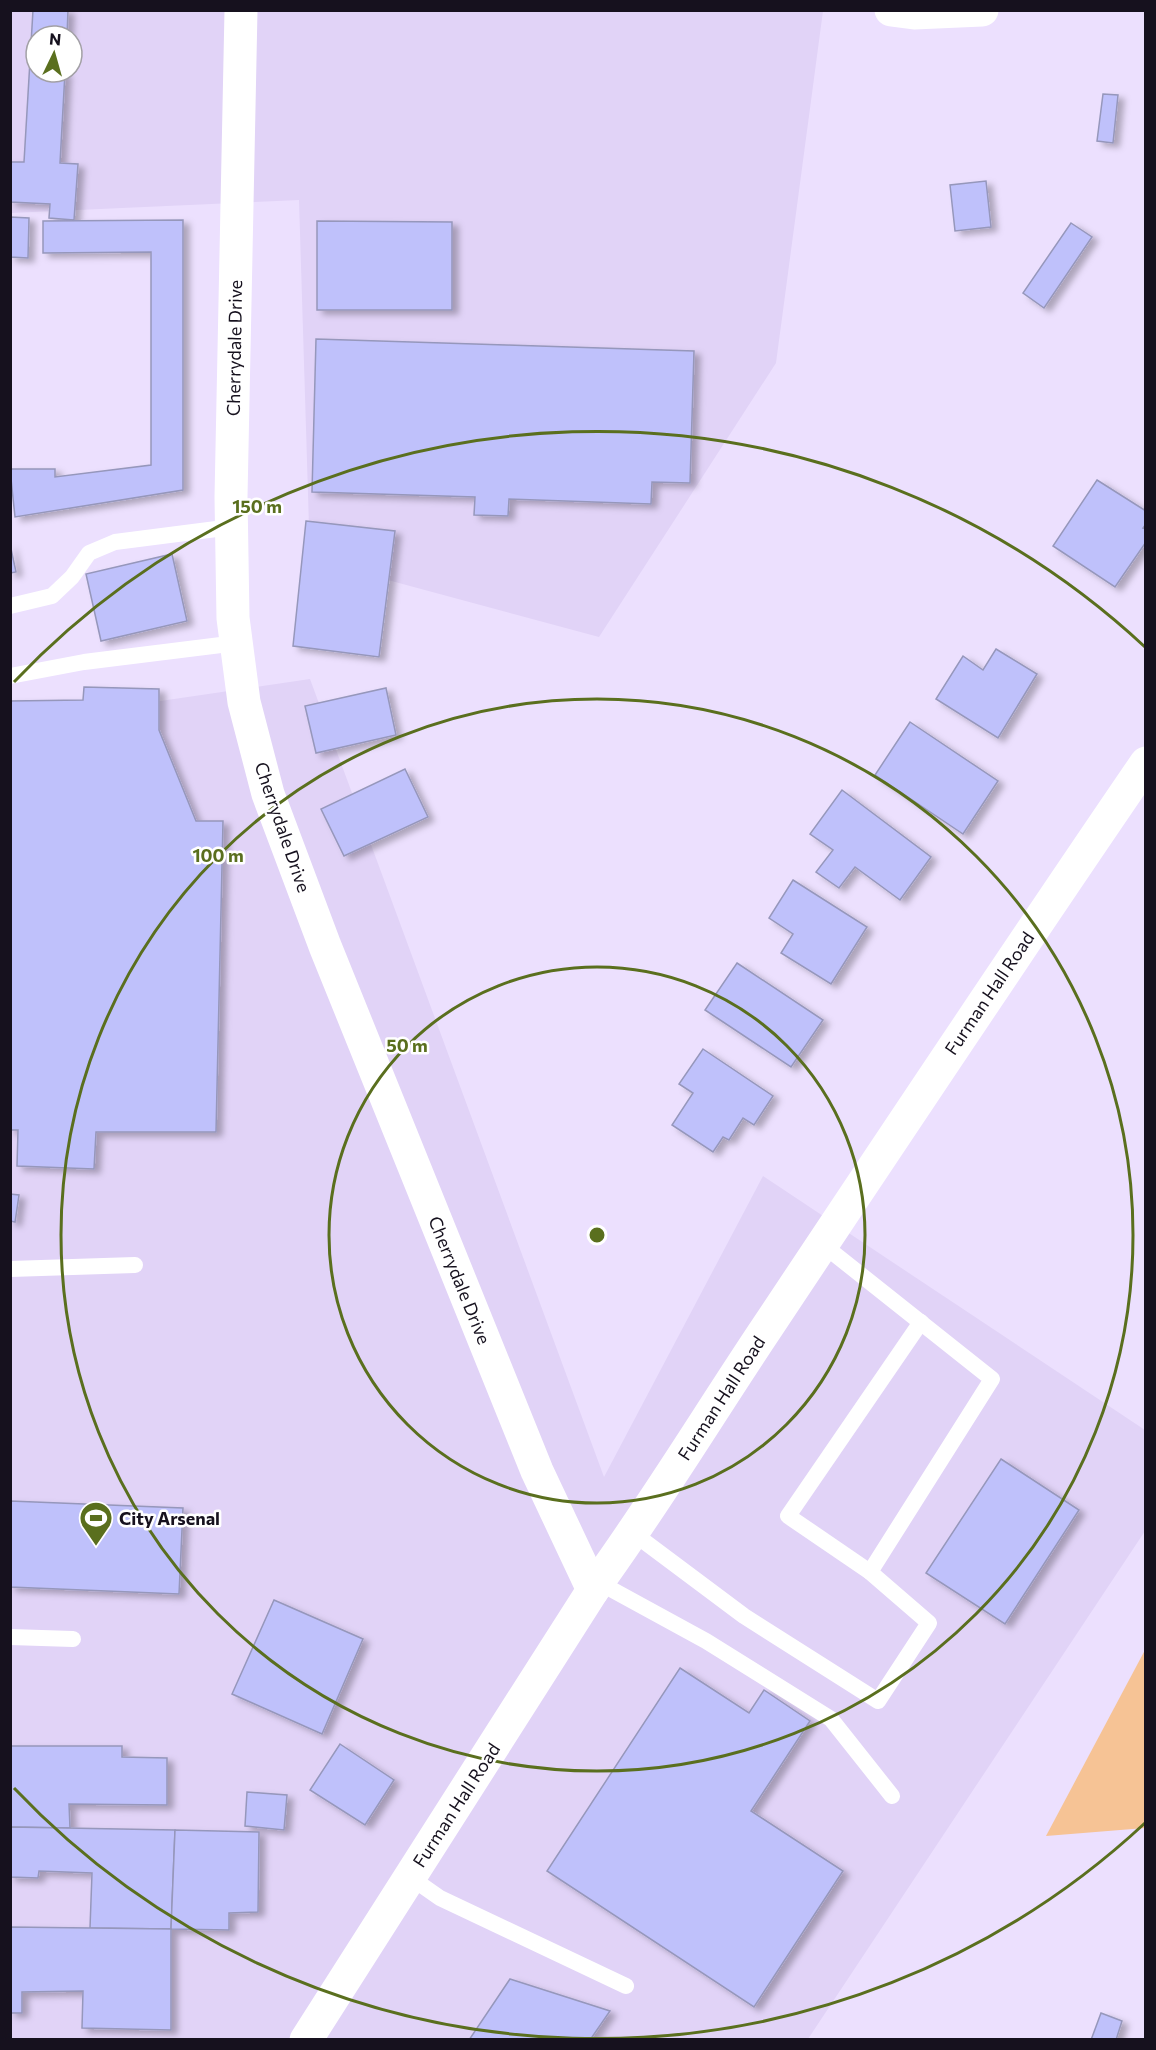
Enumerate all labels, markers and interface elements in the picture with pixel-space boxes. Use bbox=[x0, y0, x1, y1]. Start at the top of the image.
north arrow bbox=[24, 24, 84, 84]
text: N bbox=[49, 29, 62, 49]
street label: Cherrydale Drive bbox=[222, 280, 246, 416]
text: 150 m bbox=[232, 495, 282, 517]
street label: Cherrydale Drive bbox=[250, 759, 316, 895]
text: 100 m bbox=[192, 844, 244, 866]
street label: Furman Hall Road bbox=[940, 927, 1038, 1059]
text: 50 m bbox=[386, 1034, 428, 1056]
street label: Cherrydale Drive bbox=[424, 1213, 496, 1347]
centre of rings bbox=[587, 1225, 607, 1245]
street label: Furman Hall Road bbox=[673, 1332, 769, 1464]
sports icon: City Arsenal bbox=[78, 1500, 114, 1547]
place label: City Arsenal bbox=[119, 1507, 220, 1529]
street label: Furman Hall Road bbox=[408, 1739, 504, 1871]

